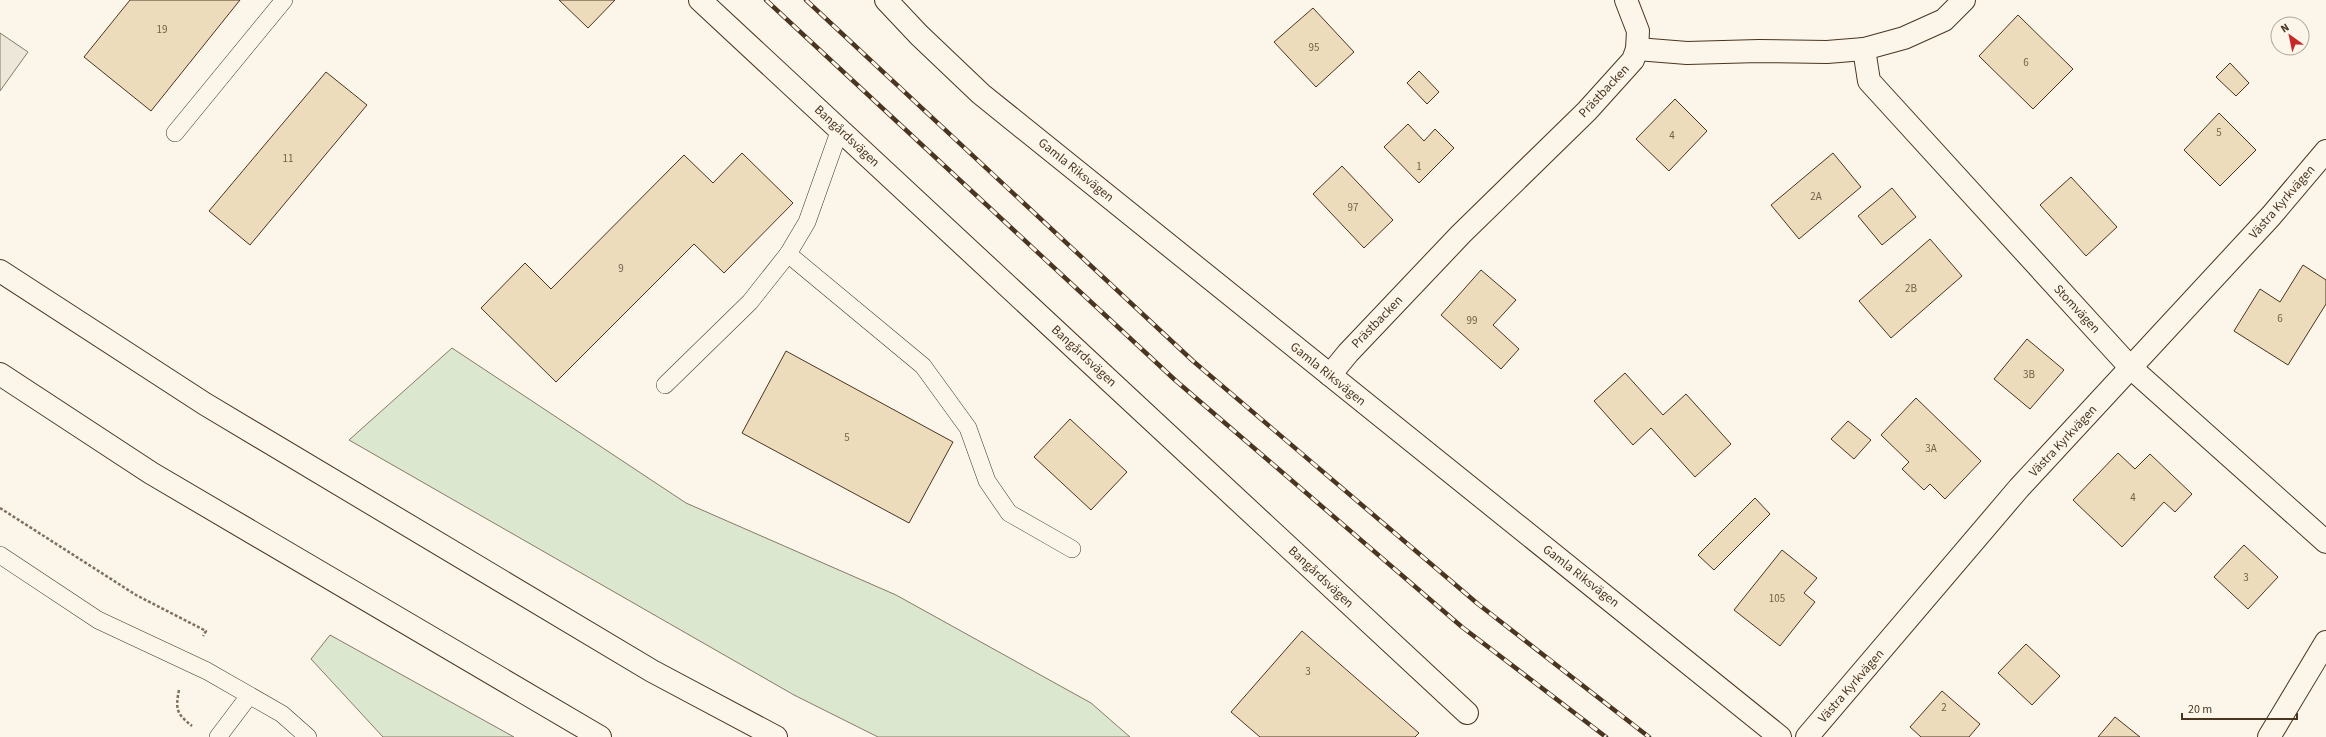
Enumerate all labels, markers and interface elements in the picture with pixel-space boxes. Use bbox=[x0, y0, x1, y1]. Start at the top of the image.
north arrow bbox=[2270, 16, 2310, 56]
text: N bbox=[2278, 20, 2292, 36]
house number: 19 bbox=[157, 22, 167, 37]
house number: 95 bbox=[1309, 40, 1319, 55]
house number: 6 bbox=[2023, 55, 2029, 70]
street label: Prästbacken bbox=[1575, 60, 1633, 122]
street label: Bangårdsvägen bbox=[810, 101, 884, 171]
house number: 5 bbox=[2216, 125, 2222, 140]
house number: 4 bbox=[1669, 128, 1675, 143]
street label: Gamla Riksvägen bbox=[1034, 134, 1118, 206]
house number: 11 bbox=[283, 151, 293, 166]
house number: 1 bbox=[1416, 159, 1422, 174]
street label: Västra Kyrkvägen bbox=[2245, 161, 2319, 243]
house number: 2A bbox=[1810, 189, 1822, 204]
house number: 97 bbox=[1348, 200, 1358, 215]
house number: 9 bbox=[618, 261, 624, 276]
house number: 2B bbox=[1905, 281, 1917, 296]
street label: Stomvägen bbox=[2050, 281, 2104, 337]
street label: Prästbacken bbox=[1347, 292, 1407, 352]
house number: 6 bbox=[2277, 311, 2283, 326]
house number: 99 bbox=[1467, 313, 1477, 328]
street label: Bangårdsvägen bbox=[1047, 321, 1121, 391]
street label: Gamla Riksvägen bbox=[1286, 338, 1370, 410]
house number: 3B bbox=[2023, 367, 2035, 382]
street label: Västra Kyrkvägen bbox=[2025, 401, 2101, 481]
house number: 5 bbox=[844, 430, 850, 445]
house number: 3A bbox=[1925, 441, 1937, 456]
house number: 4 bbox=[2130, 490, 2136, 505]
street label: Gamla Riksvägen bbox=[1539, 540, 1623, 612]
street label: Bangårdsvägen bbox=[1284, 542, 1358, 612]
house number: 3 bbox=[2243, 570, 2249, 585]
house number: 105 bbox=[1769, 591, 1785, 606]
street label: Västra Kyrkvägen bbox=[1814, 645, 1888, 727]
house number: 3 bbox=[1305, 664, 1311, 679]
scale bar bbox=[2182, 695, 2297, 721]
house number: 2 bbox=[1941, 700, 1947, 715]
text: 20 m bbox=[2188, 701, 2212, 718]

